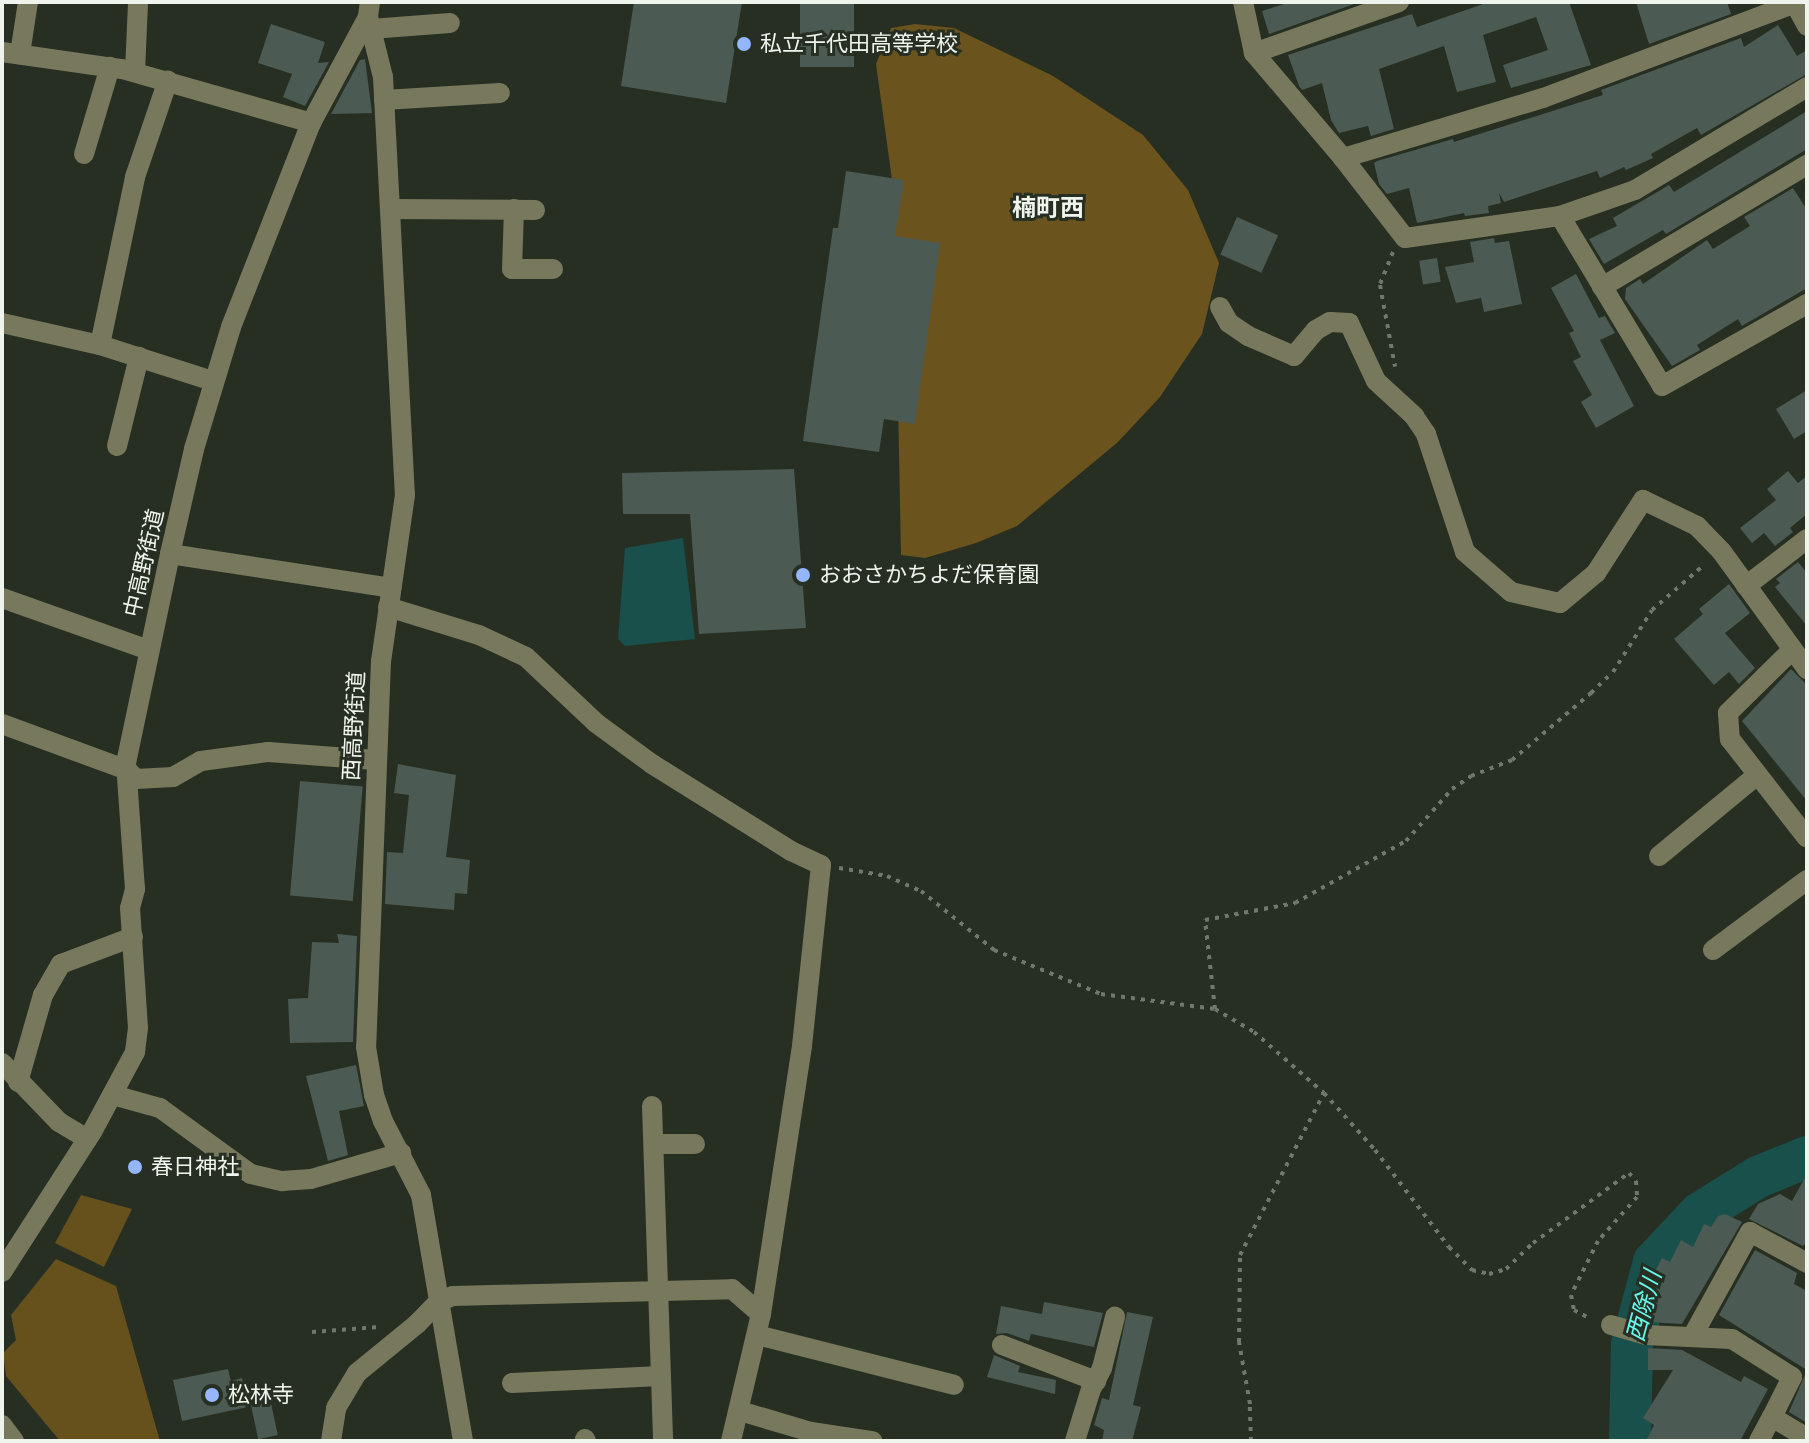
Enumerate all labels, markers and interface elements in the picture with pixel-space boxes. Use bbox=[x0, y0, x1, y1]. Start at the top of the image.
place label: 私立千代田高等学校 bbox=[760, 31, 958, 57]
marker: 私立千代田高等学校 bbox=[735, 35, 753, 53]
district label: 楠町西 bbox=[1012, 194, 1084, 222]
street label: 中高野街道 bbox=[119, 506, 169, 620]
place label: おおさかちよだ保育園 bbox=[819, 562, 1039, 588]
marker: おおさかちよだ保育園 bbox=[794, 566, 812, 584]
street label: 西高野街道 bbox=[338, 670, 370, 782]
place label: 春日神社 bbox=[151, 1154, 239, 1180]
marker: 春日神社 bbox=[126, 1158, 144, 1176]
water label: 西除川 bbox=[1621, 1267, 1667, 1345]
place label: 松林寺 bbox=[228, 1382, 294, 1408]
marker: 松林寺 bbox=[203, 1386, 221, 1404]

